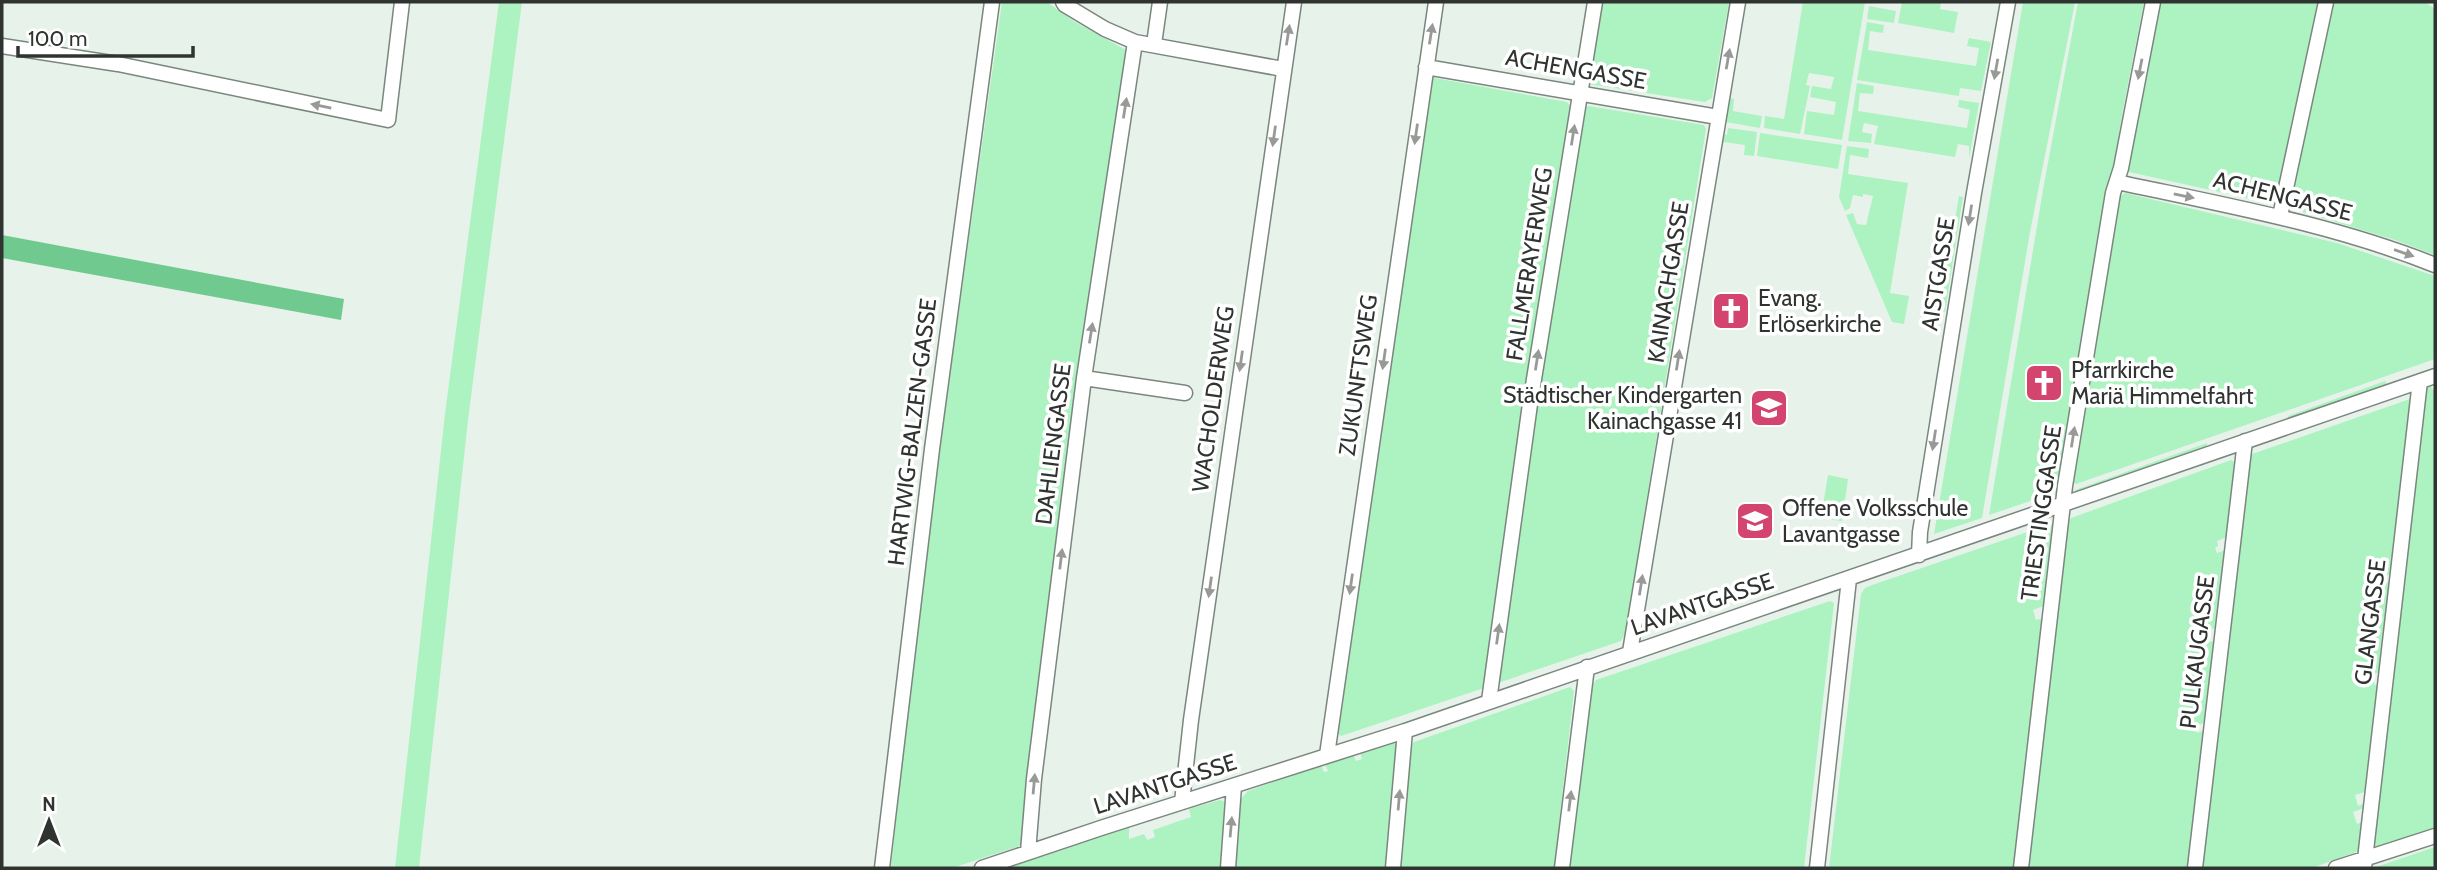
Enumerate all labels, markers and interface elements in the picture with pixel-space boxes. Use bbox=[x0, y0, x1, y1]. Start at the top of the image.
scale bar bbox=[18, 14, 192, 58]
one-way arrow bbox=[1426, 23, 1437, 45]
one-way arrow bbox=[1283, 24, 1294, 46]
text: 100 m bbox=[28, 26, 87, 51]
street label: ACHENGASSE bbox=[1503, 43, 1649, 95]
one-way arrow bbox=[1723, 48, 1734, 70]
one-way arrow bbox=[1990, 58, 2001, 80]
one-way arrow bbox=[2134, 58, 2145, 80]
one-way arrow bbox=[1120, 97, 1131, 119]
one-way arrow bbox=[310, 101, 332, 112]
one-way arrow bbox=[1410, 123, 1421, 145]
one-way arrow bbox=[1568, 124, 1579, 146]
one-way arrow bbox=[1268, 125, 1279, 147]
street label: FALLMERAYERWEG bbox=[1500, 165, 1558, 363]
street label: ACHENGASSE bbox=[2210, 165, 2356, 227]
one-way arrow bbox=[2173, 191, 2195, 202]
street label: KAINACHGASSE bbox=[1641, 199, 1695, 365]
one-way arrow bbox=[1964, 204, 1975, 226]
street label: AISTGASSE bbox=[1915, 215, 1961, 333]
one-way arrow bbox=[2393, 248, 2414, 259]
place label: Evang. Erlöserkirche bbox=[1758, 284, 1881, 338]
church icon: Evang. Erlöserkirche bbox=[1710, 290, 1752, 332]
street label: ZUKUNFTSWEG bbox=[1333, 292, 1383, 458]
street label: HARTWIG-BALZEN-GASSE bbox=[882, 297, 942, 567]
street label: WACHOLDERWEG bbox=[1186, 304, 1240, 494]
one-way arrow bbox=[1086, 322, 1097, 344]
one-way arrow bbox=[1378, 348, 1389, 370]
one-way arrow bbox=[1532, 349, 1543, 371]
one-way arrow bbox=[1673, 349, 1684, 371]
one-way arrow bbox=[1236, 351, 1247, 373]
place label: Pfarrkirche Mariä Himmelfahrt bbox=[2071, 356, 2254, 410]
street label: DAHLIENGASSE bbox=[1029, 362, 1077, 526]
church icon: Pfarrkirche Mariä Himmelfahrt bbox=[2023, 362, 2065, 404]
place label: Städtischer Kindergarten Kainachgasse 41 bbox=[1503, 381, 1742, 435]
school or university icon: Städtischer Kindergarten Kainachgasse 41 bbox=[1748, 387, 1790, 429]
street label: TRIESTINGGASSE bbox=[2015, 423, 2067, 603]
one-way arrow bbox=[2068, 426, 2079, 448]
one-way arrow bbox=[1928, 429, 1939, 451]
place label: Offene Volksschule Lavantgasse bbox=[1782, 494, 1969, 548]
school or university icon: Offene Volksschule Lavantgasse bbox=[1734, 500, 1776, 542]
one-way arrow bbox=[1056, 547, 1067, 569]
street label: GLANGASSE bbox=[2348, 557, 2392, 687]
street label: LAVANTGASSE bbox=[1627, 567, 1777, 641]
one-way arrow bbox=[1345, 574, 1356, 596]
one-way arrow bbox=[1636, 574, 1647, 596]
street label: PULKAUGASSE bbox=[2174, 574, 2220, 730]
one-way arrow bbox=[1204, 576, 1215, 598]
one-way arrow bbox=[1493, 623, 1504, 645]
street label: LAVANTGASSE bbox=[1090, 748, 1240, 820]
one-way arrow bbox=[1029, 773, 1040, 795]
north arrow bbox=[14, 786, 84, 856]
one-way arrow bbox=[1394, 789, 1405, 811]
one-way arrow bbox=[1565, 789, 1576, 811]
text: N bbox=[42, 793, 56, 816]
one-way arrow bbox=[1226, 816, 1237, 838]

